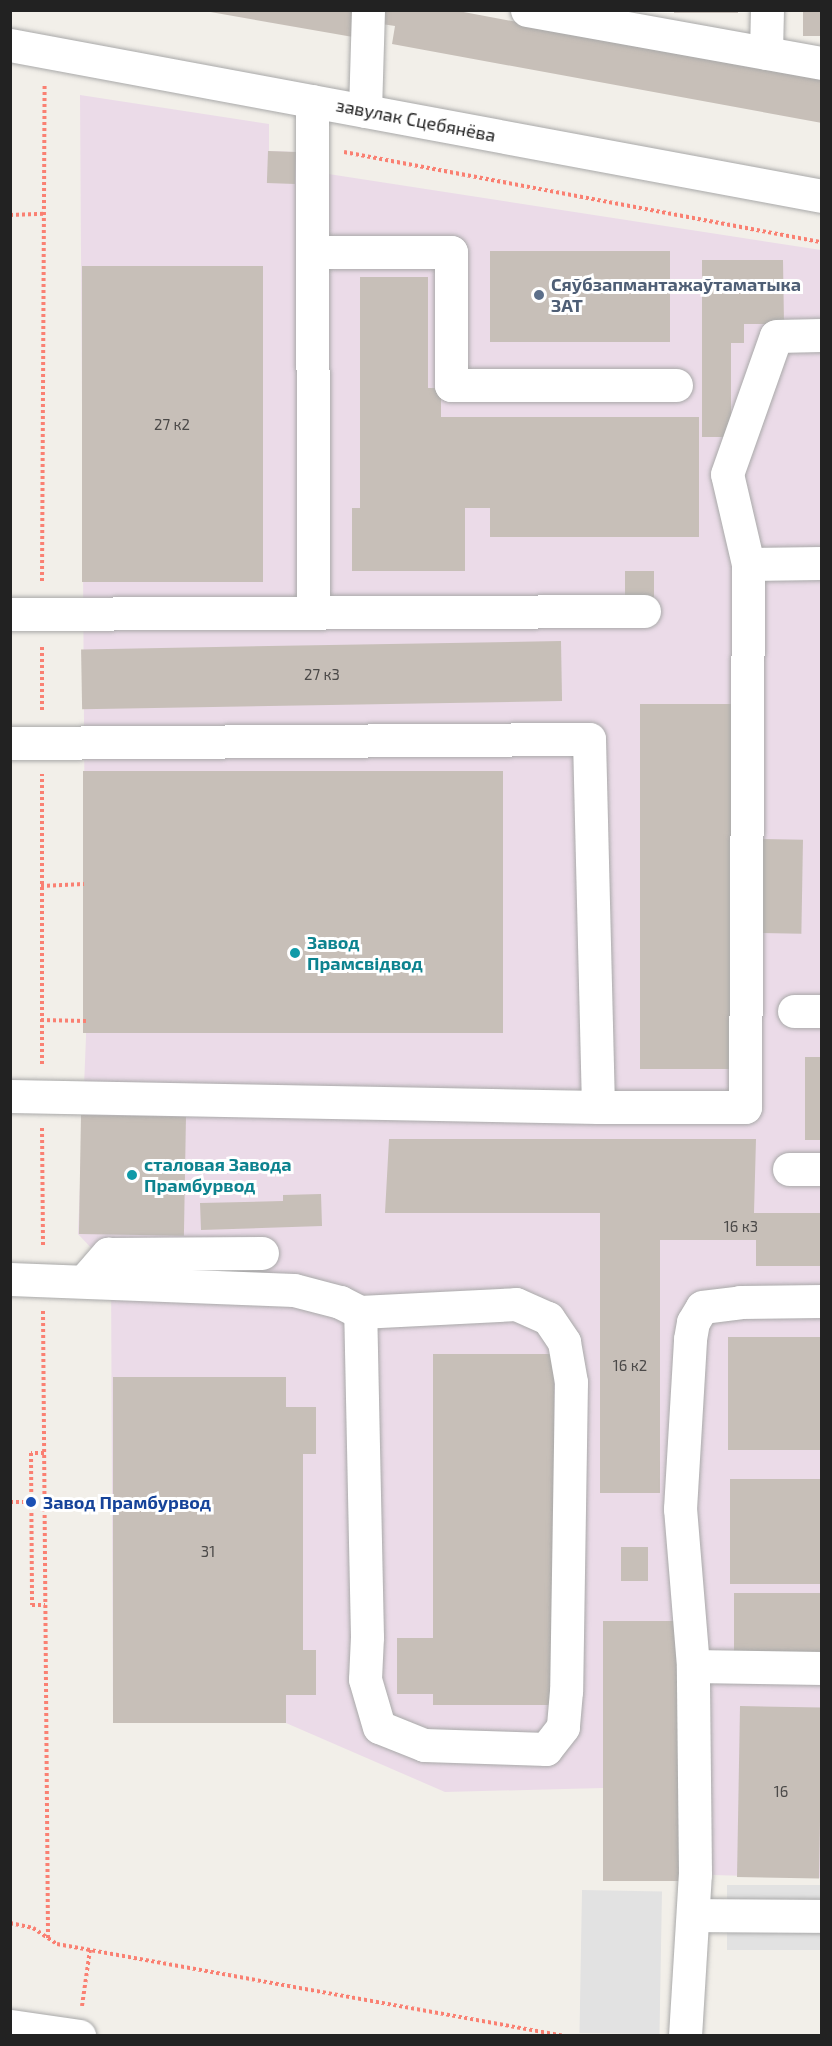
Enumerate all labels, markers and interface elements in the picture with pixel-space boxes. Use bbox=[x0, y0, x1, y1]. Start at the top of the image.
street label: завулак Сцебянёва bbox=[334, 94, 498, 146]
place label: Сяўбзапмантажаўтаматыка ЗАТ bbox=[551, 274, 801, 316]
marker: Сяўбзапмантажаўтаматыка ЗАТ bbox=[532, 288, 546, 302]
house number: 27 к2 bbox=[154, 416, 190, 434]
house number: 27 к3 bbox=[304, 666, 340, 684]
place label: Завод Прамсвідвод bbox=[307, 932, 423, 974]
marker: Завод Прамсвідвод bbox=[288, 946, 302, 960]
place label: сталовая Завода Прамбурвод bbox=[144, 1154, 292, 1196]
marker: сталовая Завода Прамбурвод bbox=[125, 1168, 139, 1182]
house number: 16 к3 bbox=[724, 1218, 758, 1236]
house number: 16 к2 bbox=[613, 1357, 647, 1375]
place label: Завод Прамбурвод bbox=[43, 1491, 211, 1513]
marker: Завод Прамбурвод bbox=[24, 1495, 38, 1509]
house number: 31 bbox=[201, 1543, 215, 1561]
house number: 16 bbox=[774, 1783, 788, 1801]

